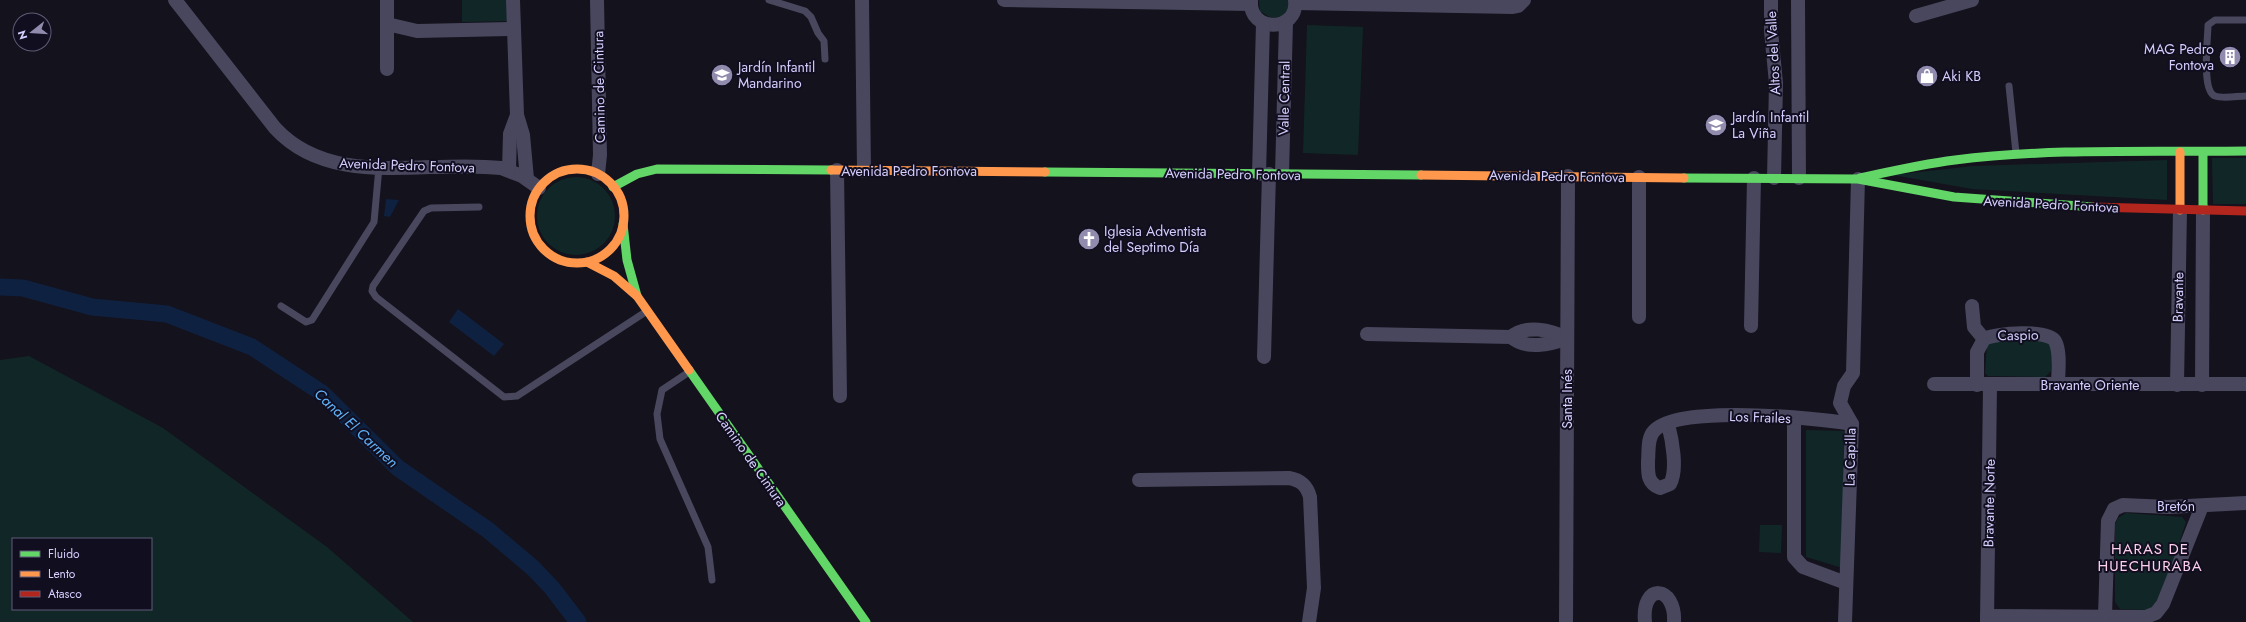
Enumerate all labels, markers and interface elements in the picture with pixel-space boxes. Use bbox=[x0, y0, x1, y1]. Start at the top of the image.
street label: Altos del Valle bbox=[1761, 10, 1785, 96]
north arrow bbox=[12, 12, 52, 52]
text: N bbox=[14, 28, 31, 41]
street label: Camino de Cintura bbox=[588, 31, 610, 143]
place label: MAG Pedro Fontova bbox=[2144, 39, 2214, 75]
building icon: MAG Pedro Fontova bbox=[2217, 44, 2243, 70]
place label: Jardín Infantil Mandarino bbox=[736, 57, 815, 93]
street label: Valle Central bbox=[1273, 60, 1295, 136]
school or university icon: Jardín Infantil Mandarino bbox=[709, 62, 735, 88]
shop icon: Aki KB bbox=[1914, 63, 1940, 89]
place label: Aki KB bbox=[1942, 66, 1981, 86]
place label: Jardín Infantil La Viña bbox=[1730, 107, 1809, 143]
school or university icon: Jardín Infantil La Viña bbox=[1703, 112, 1729, 138]
street label: Avenida Pedro Fontova bbox=[339, 153, 475, 177]
street label: Avenida Pedro Fontova bbox=[841, 161, 977, 181]
street label: Avenida Pedro Fontova bbox=[1165, 163, 1301, 185]
street label: Avenida Pedro Fontova bbox=[1489, 165, 1625, 187]
street label: Avenida Pedro Fontova bbox=[1983, 190, 2119, 218]
place label: Iglesia Adventista del Septimo Día bbox=[1104, 221, 1207, 257]
church icon: Iglesia Adventista del Septimo Día bbox=[1076, 226, 1102, 252]
street label: Bravante bbox=[2168, 272, 2188, 322]
street label: Caspio bbox=[1997, 325, 2039, 345]
street label: Santa Inés bbox=[1557, 369, 1577, 429]
street label: Bravante Oriente bbox=[2041, 375, 2139, 395]
water label: Canal El Carmen bbox=[309, 383, 403, 473]
street label: Los Frailes bbox=[1729, 406, 1792, 428]
street label: Camino de Cintura bbox=[711, 407, 791, 511]
street label: La Capilla bbox=[1839, 428, 1861, 486]
street label: Bravante Norte bbox=[1978, 459, 2000, 547]
street label: Bretón bbox=[2157, 496, 2195, 516]
legend bbox=[12, 538, 152, 610]
district label: HARAS DE HUECHURABA bbox=[2097, 538, 2203, 577]
text: Fluido bbox=[48, 545, 80, 563]
text: Lento bbox=[48, 565, 76, 583]
text: Atasco bbox=[48, 585, 82, 603]

